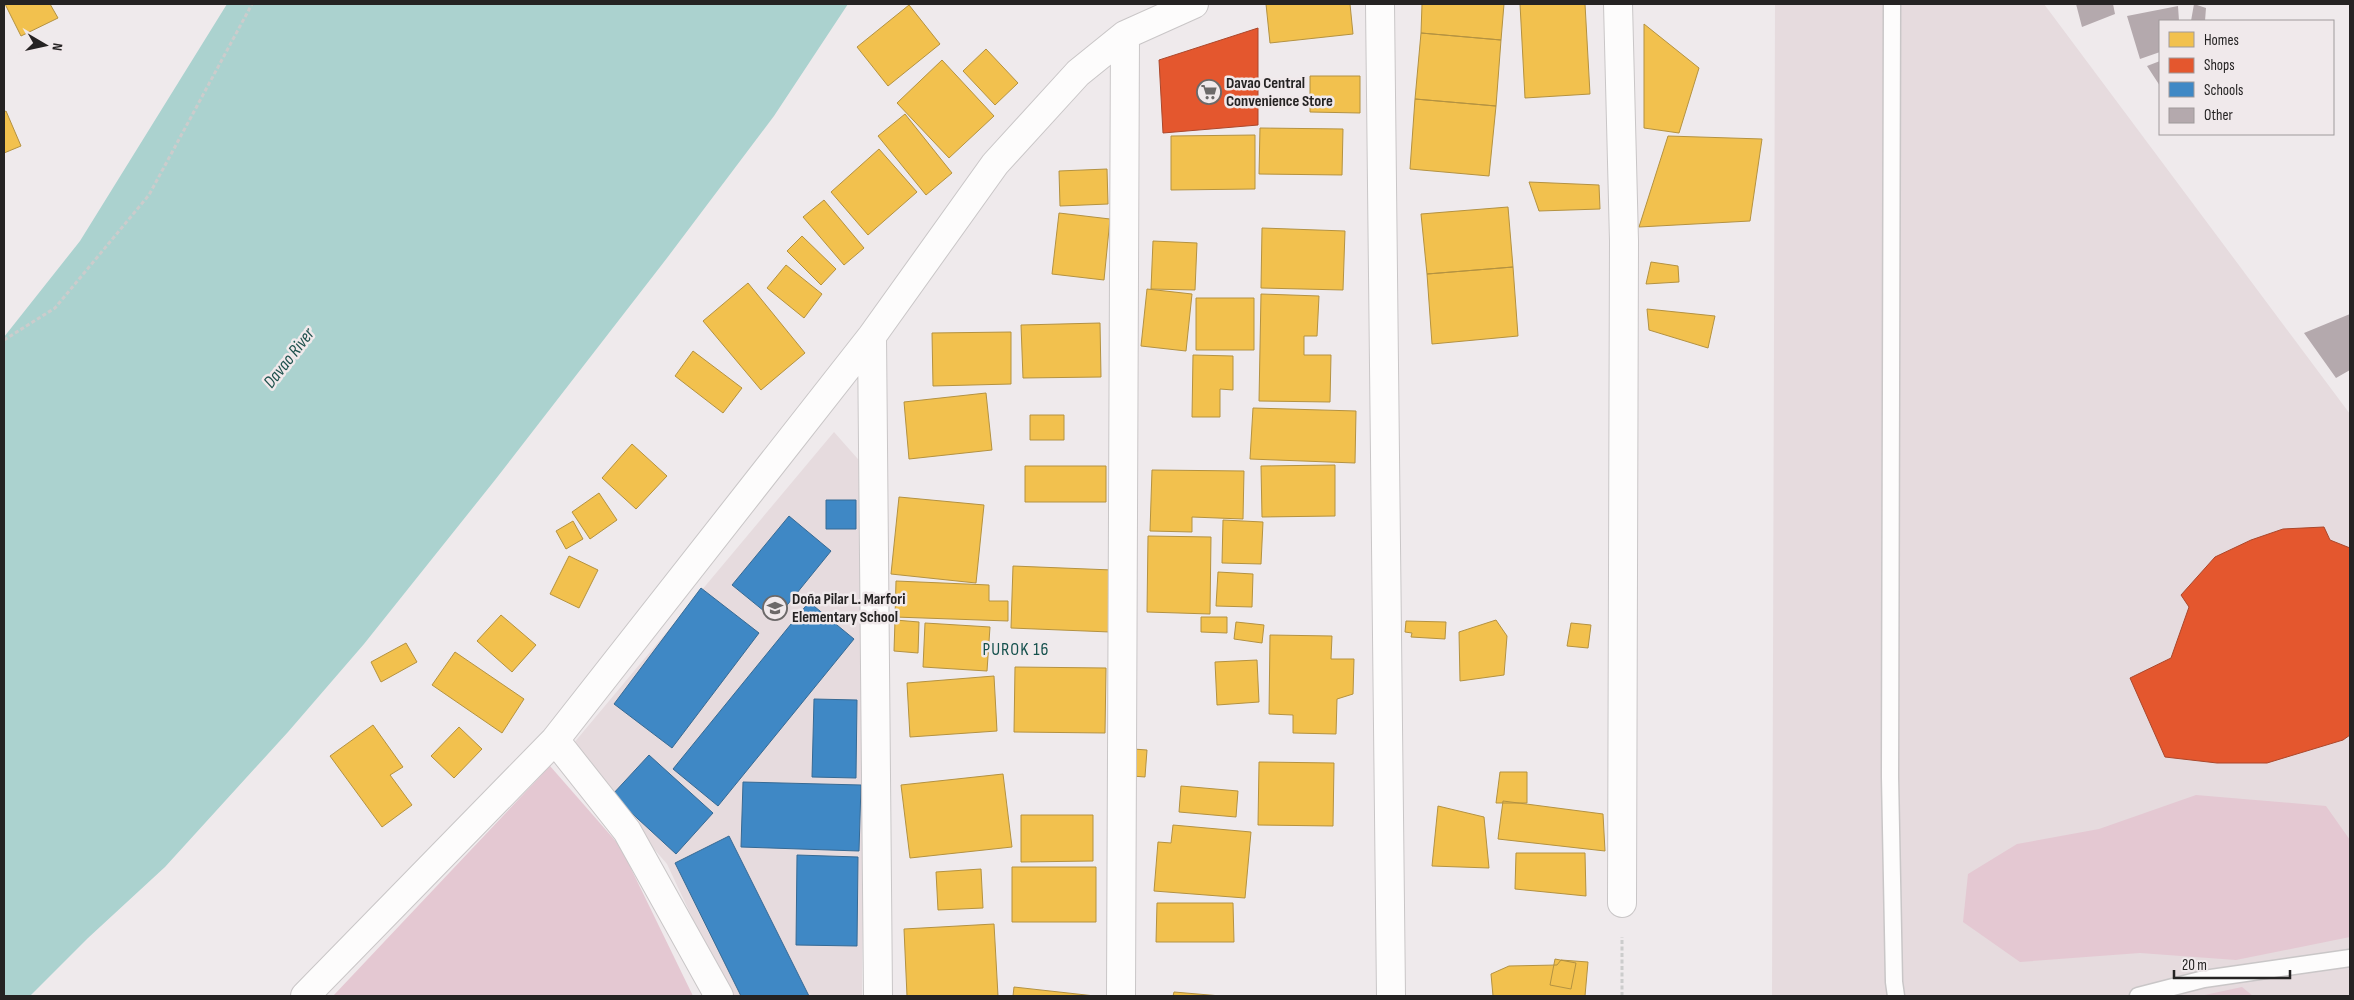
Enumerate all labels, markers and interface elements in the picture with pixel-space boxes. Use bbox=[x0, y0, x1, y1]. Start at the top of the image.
north arrow bbox=[20, 20, 70, 70]
legend bbox=[2159, 20, 2334, 135]
text: Homes bbox=[2204, 31, 2239, 50]
text: N bbox=[48, 42, 66, 52]
text: Shops bbox=[2204, 56, 2235, 75]
place label: Davao Central Convenience Store bbox=[1226, 74, 1333, 111]
supermarket icon: Davao Central Convenience Store bbox=[1196, 79, 1222, 105]
text: Schools bbox=[2204, 81, 2243, 100]
text: Other bbox=[2204, 106, 2233, 125]
water label: Davao River bbox=[259, 323, 319, 392]
place label: Doña Pilar L. Marfori Elementary School bbox=[792, 590, 905, 627]
school or university icon: Doña Pilar L. Marfori Elementary School bbox=[762, 595, 788, 621]
district label: PUROK 16 bbox=[983, 639, 1049, 660]
scale bar bbox=[2174, 948, 2290, 980]
text: 20 m bbox=[2182, 956, 2207, 975]

